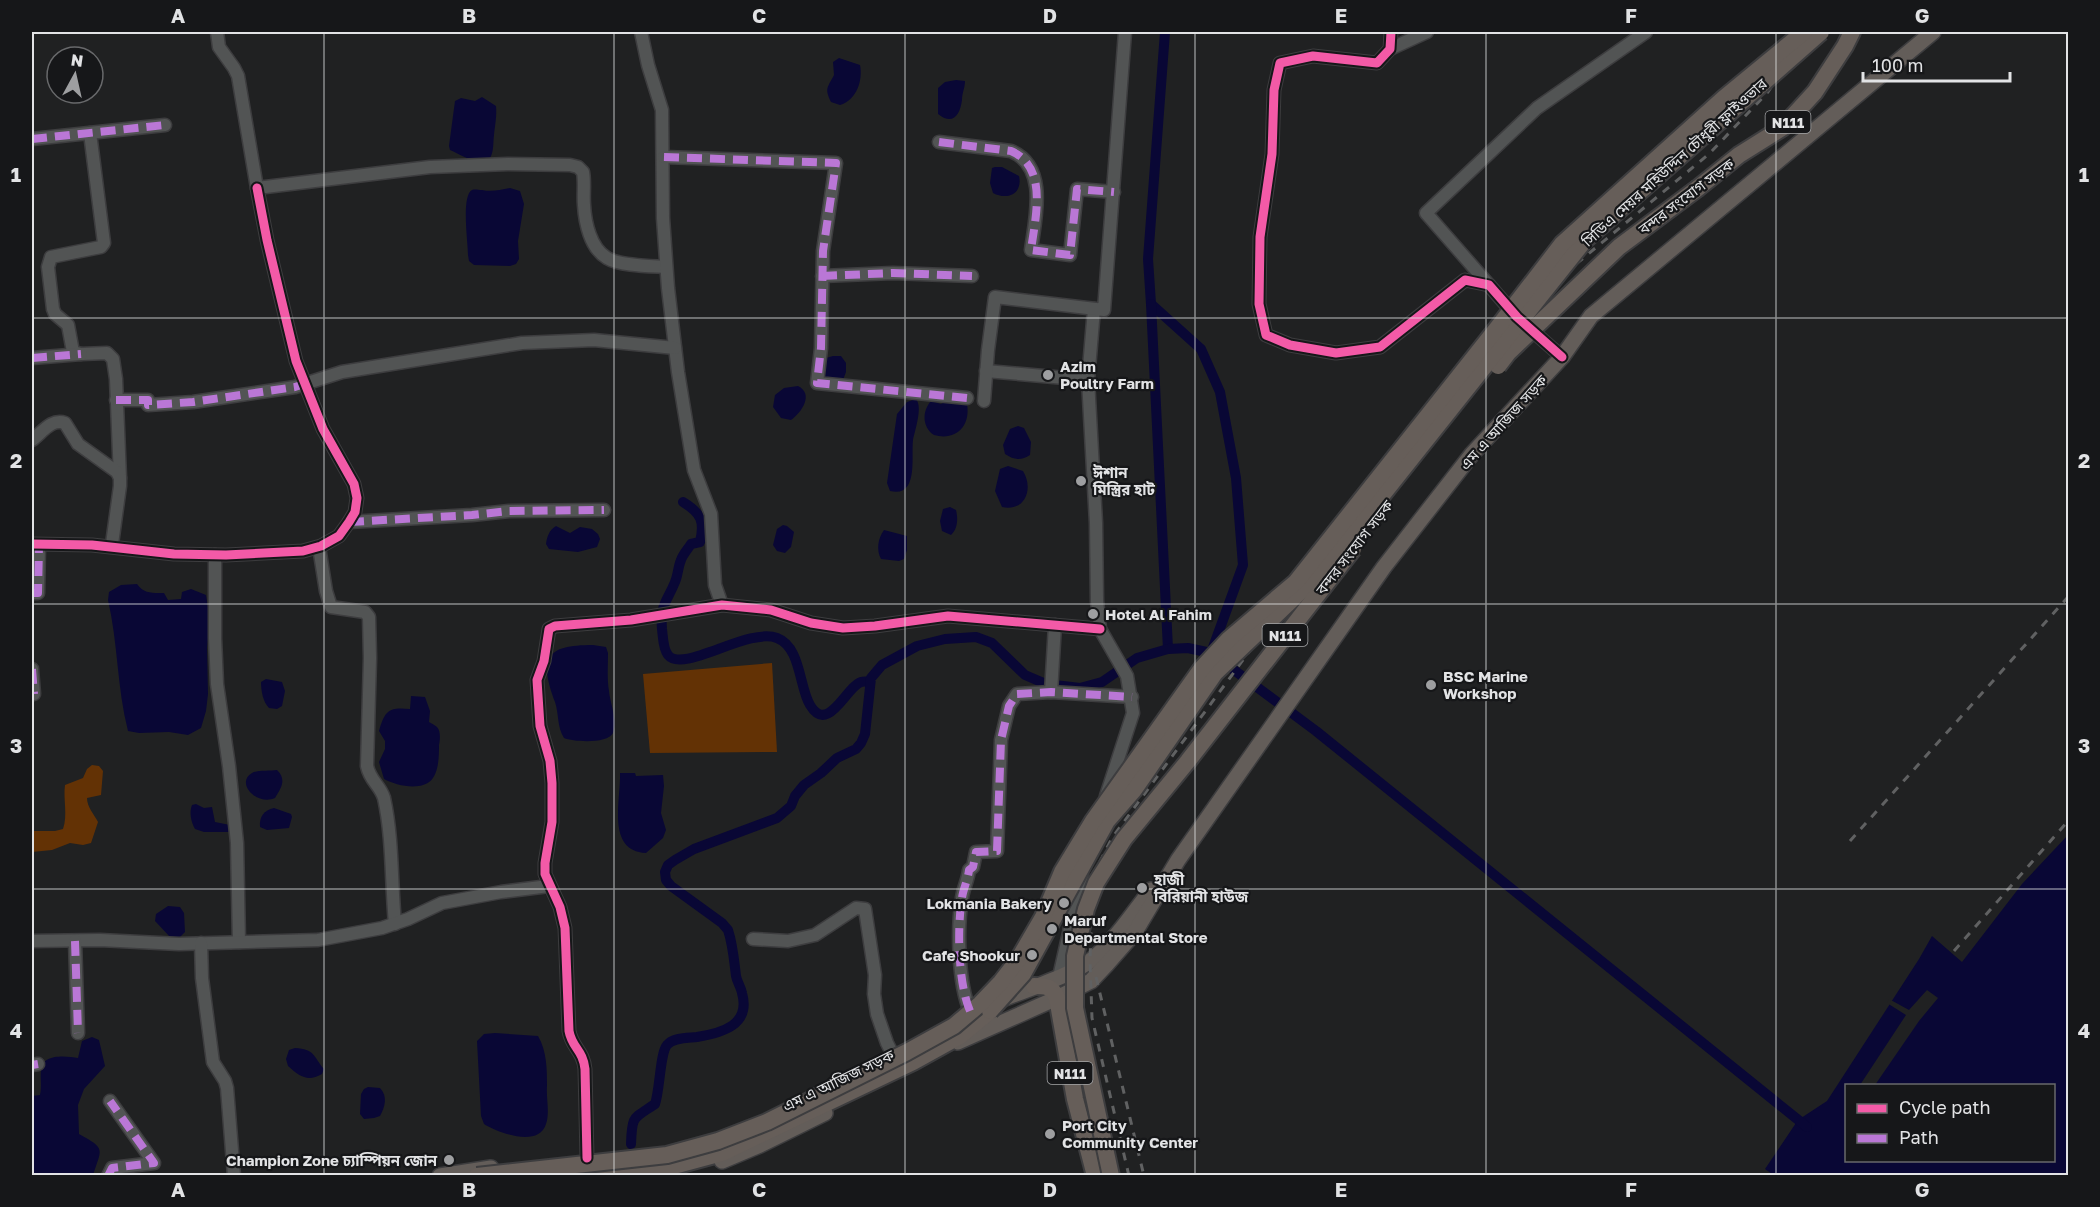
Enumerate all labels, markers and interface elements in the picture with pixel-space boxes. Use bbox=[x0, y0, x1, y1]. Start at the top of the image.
text: A bbox=[171, 3, 185, 27]
text: B bbox=[462, 3, 476, 27]
text: C bbox=[752, 3, 766, 27]
text: D bbox=[1043, 3, 1057, 27]
text: E bbox=[1335, 3, 1347, 27]
text: F bbox=[1625, 3, 1637, 27]
text: G bbox=[1915, 3, 1929, 27]
north arrow bbox=[45, 45, 105, 105]
scale bar bbox=[1863, 45, 2010, 83]
text: N bbox=[70, 49, 85, 71]
text: 100 m bbox=[1872, 54, 1923, 76]
street label: সিডিএ মেয়র মহিউদ্দিন চৌধুরী ফ্লাইওভার bbox=[1577, 74, 1772, 251]
road number: N111 bbox=[1766, 111, 1810, 133]
street label: বন্দর সংযোগ সড়ক bbox=[1634, 154, 1738, 238]
text: 1 bbox=[11, 162, 21, 186]
text: 1 bbox=[2079, 162, 2089, 186]
place label: Azim Poultry Farm bbox=[1060, 357, 1154, 392]
marker: Azim Poultry Farm bbox=[1041, 368, 1055, 382]
street label: এম এ আজিজ সড়ক bbox=[1456, 370, 1551, 473]
text: 2 bbox=[10, 448, 22, 472]
text: 2 bbox=[2078, 448, 2090, 472]
place label: ঈশান মিস্ত্রির হাট bbox=[1092, 463, 1156, 498]
marker: ঈশান মিস্ত্রির হাট bbox=[1074, 474, 1088, 488]
street label: বন্দর সংযোগ সড়ক bbox=[1311, 496, 1397, 599]
place label: Hotel Al Fahim bbox=[1105, 605, 1212, 623]
marker: Hotel Al Fahim bbox=[1086, 607, 1100, 621]
road number: N111 bbox=[1262, 624, 1308, 646]
place label: BSC Marine Workshop bbox=[1443, 667, 1528, 702]
marker: BSC Marine Workshop bbox=[1424, 678, 1438, 692]
text: 3 bbox=[10, 733, 22, 757]
text: 3 bbox=[2078, 733, 2090, 757]
place label: হাজী বিরিয়ানী হাউজ bbox=[1153, 870, 1249, 905]
marker: হাজী বিরিয়ানী হাউজ bbox=[1135, 881, 1149, 895]
place label: Lokmania Bakery bbox=[927, 894, 1052, 912]
marker: Lokmania Bakery bbox=[1057, 896, 1071, 910]
place label: Maruf Departmental Store bbox=[1064, 911, 1208, 946]
marker: Maruf Departmental Store bbox=[1045, 922, 1059, 936]
place label: Cafe Shookur bbox=[922, 946, 1020, 964]
marker: Cafe Shookur bbox=[1025, 948, 1039, 962]
text: 4 bbox=[10, 1018, 22, 1042]
text: 4 bbox=[2078, 1018, 2090, 1042]
street label: এম এ আজিজ সড়ক bbox=[779, 1045, 897, 1115]
road number: N111 bbox=[1048, 1062, 1092, 1084]
legend bbox=[1845, 1084, 2055, 1162]
text: Cycle path bbox=[1899, 1096, 1991, 1118]
place label: Port City Community Center bbox=[1062, 1116, 1198, 1151]
text: Path bbox=[1899, 1126, 1939, 1148]
marker: Port City Community Center bbox=[1043, 1127, 1057, 1141]
place label: Champion Zone চ্যাম্পিয়ন জোন bbox=[226, 1151, 438, 1169]
marker: Champion Zone চ্যাম্পিয়ন জোন bbox=[442, 1153, 456, 1167]
text: A bbox=[171, 1177, 185, 1201]
text: B bbox=[462, 1177, 476, 1201]
text: C bbox=[752, 1177, 766, 1201]
text: D bbox=[1043, 1177, 1057, 1201]
text: E bbox=[1335, 1177, 1347, 1201]
text: F bbox=[1625, 1177, 1637, 1201]
text: G bbox=[1915, 1177, 1929, 1201]

